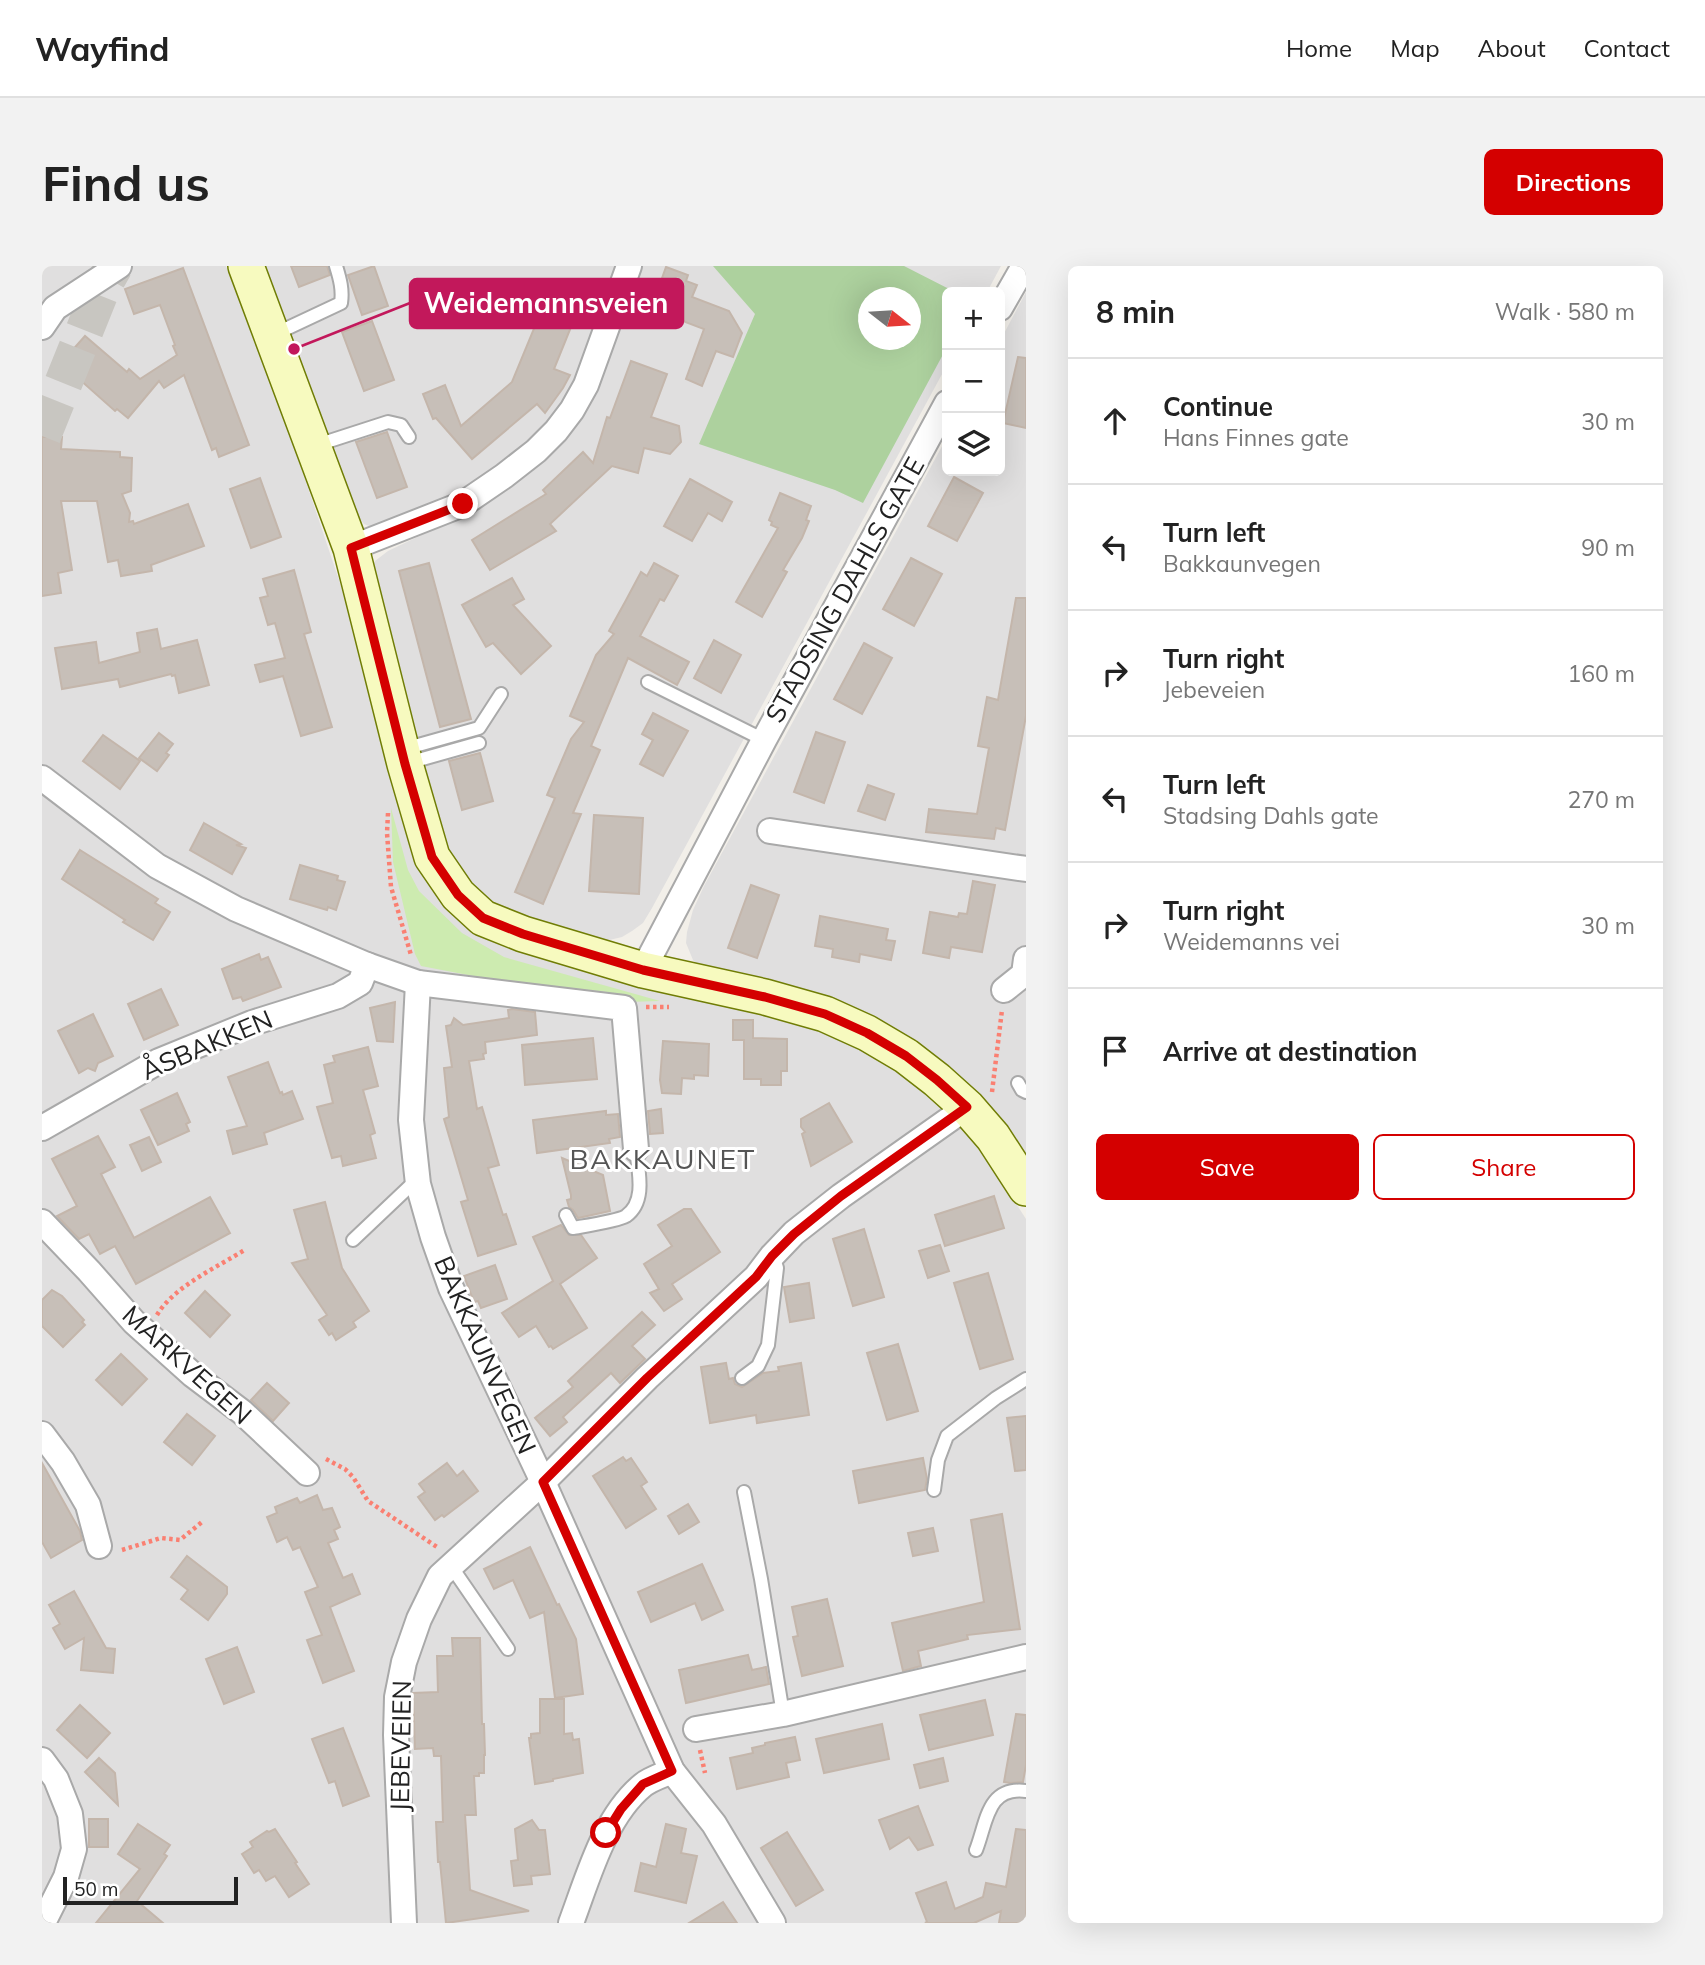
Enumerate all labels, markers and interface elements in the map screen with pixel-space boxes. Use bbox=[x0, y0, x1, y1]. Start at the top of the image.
text: Wayfind bbox=[35, 28, 170, 69]
text: Home bbox=[1286, 33, 1352, 63]
text: Map bbox=[1390, 33, 1440, 63]
text: About bbox=[1478, 33, 1546, 63]
text: Contact bbox=[1584, 33, 1670, 63]
button: Directions bbox=[1484, 149, 1663, 215]
text: Find us bbox=[42, 152, 210, 213]
callout: Weidemannsveien bbox=[410, 279, 683, 328]
text: Weidemannsveien bbox=[424, 285, 668, 320]
north arrow bbox=[858, 287, 921, 350]
map controls bbox=[942, 287, 1005, 476]
button: + bbox=[942, 287, 1005, 350]
text: 8 min bbox=[1096, 293, 1175, 331]
text: Walk · 580 m bbox=[1495, 297, 1635, 326]
button: − bbox=[942, 350, 1005, 413]
text: Continue bbox=[1163, 390, 1273, 423]
icon: ahead bbox=[1096, 402, 1134, 440]
text: 30 m bbox=[1581, 407, 1635, 436]
button: layers bbox=[942, 413, 1005, 476]
text: Hans Finnes gate bbox=[1163, 423, 1349, 452]
street label: STADSING DAHLS GATE bbox=[758, 451, 931, 728]
route end bbox=[447, 488, 478, 519]
text: Turn left bbox=[1163, 516, 1265, 549]
icon: left bbox=[1096, 528, 1134, 566]
text: 90 m bbox=[1581, 533, 1635, 562]
text: Bakkaunvegen bbox=[1163, 549, 1321, 578]
text: Turn right bbox=[1163, 642, 1284, 675]
icon: right bbox=[1096, 654, 1134, 692]
text: 160 m bbox=[1567, 659, 1635, 688]
text: Jebeveien bbox=[1163, 675, 1265, 704]
text: Turn left bbox=[1163, 768, 1265, 801]
icon: left bbox=[1096, 780, 1134, 818]
text: 270 m bbox=[1567, 785, 1635, 814]
text: Stadsing Dahls gate bbox=[1163, 801, 1379, 830]
text: Turn right bbox=[1163, 894, 1284, 927]
icon: right bbox=[1096, 906, 1134, 944]
text: 30 m bbox=[1581, 911, 1635, 940]
text: Weidemanns vei bbox=[1163, 927, 1340, 956]
street label: ÅSBAKKEN bbox=[136, 1002, 277, 1087]
icon: arrive bbox=[1096, 1032, 1134, 1070]
text: Arrive at destination bbox=[1163, 1035, 1418, 1068]
button: Save bbox=[1096, 1134, 1359, 1200]
button: Share bbox=[1373, 1134, 1635, 1200]
district label: BAKKAUNET bbox=[570, 1141, 756, 1176]
street label: BAKKAUNVEGEN bbox=[427, 1251, 544, 1459]
street label: MARKVEGEN bbox=[116, 1298, 259, 1431]
street label: JEBEVEIEN bbox=[383, 1680, 418, 1812]
route start bbox=[590, 1817, 621, 1848]
scale bar bbox=[63, 1874, 238, 1906]
text: 50 m bbox=[74, 1877, 118, 1901]

